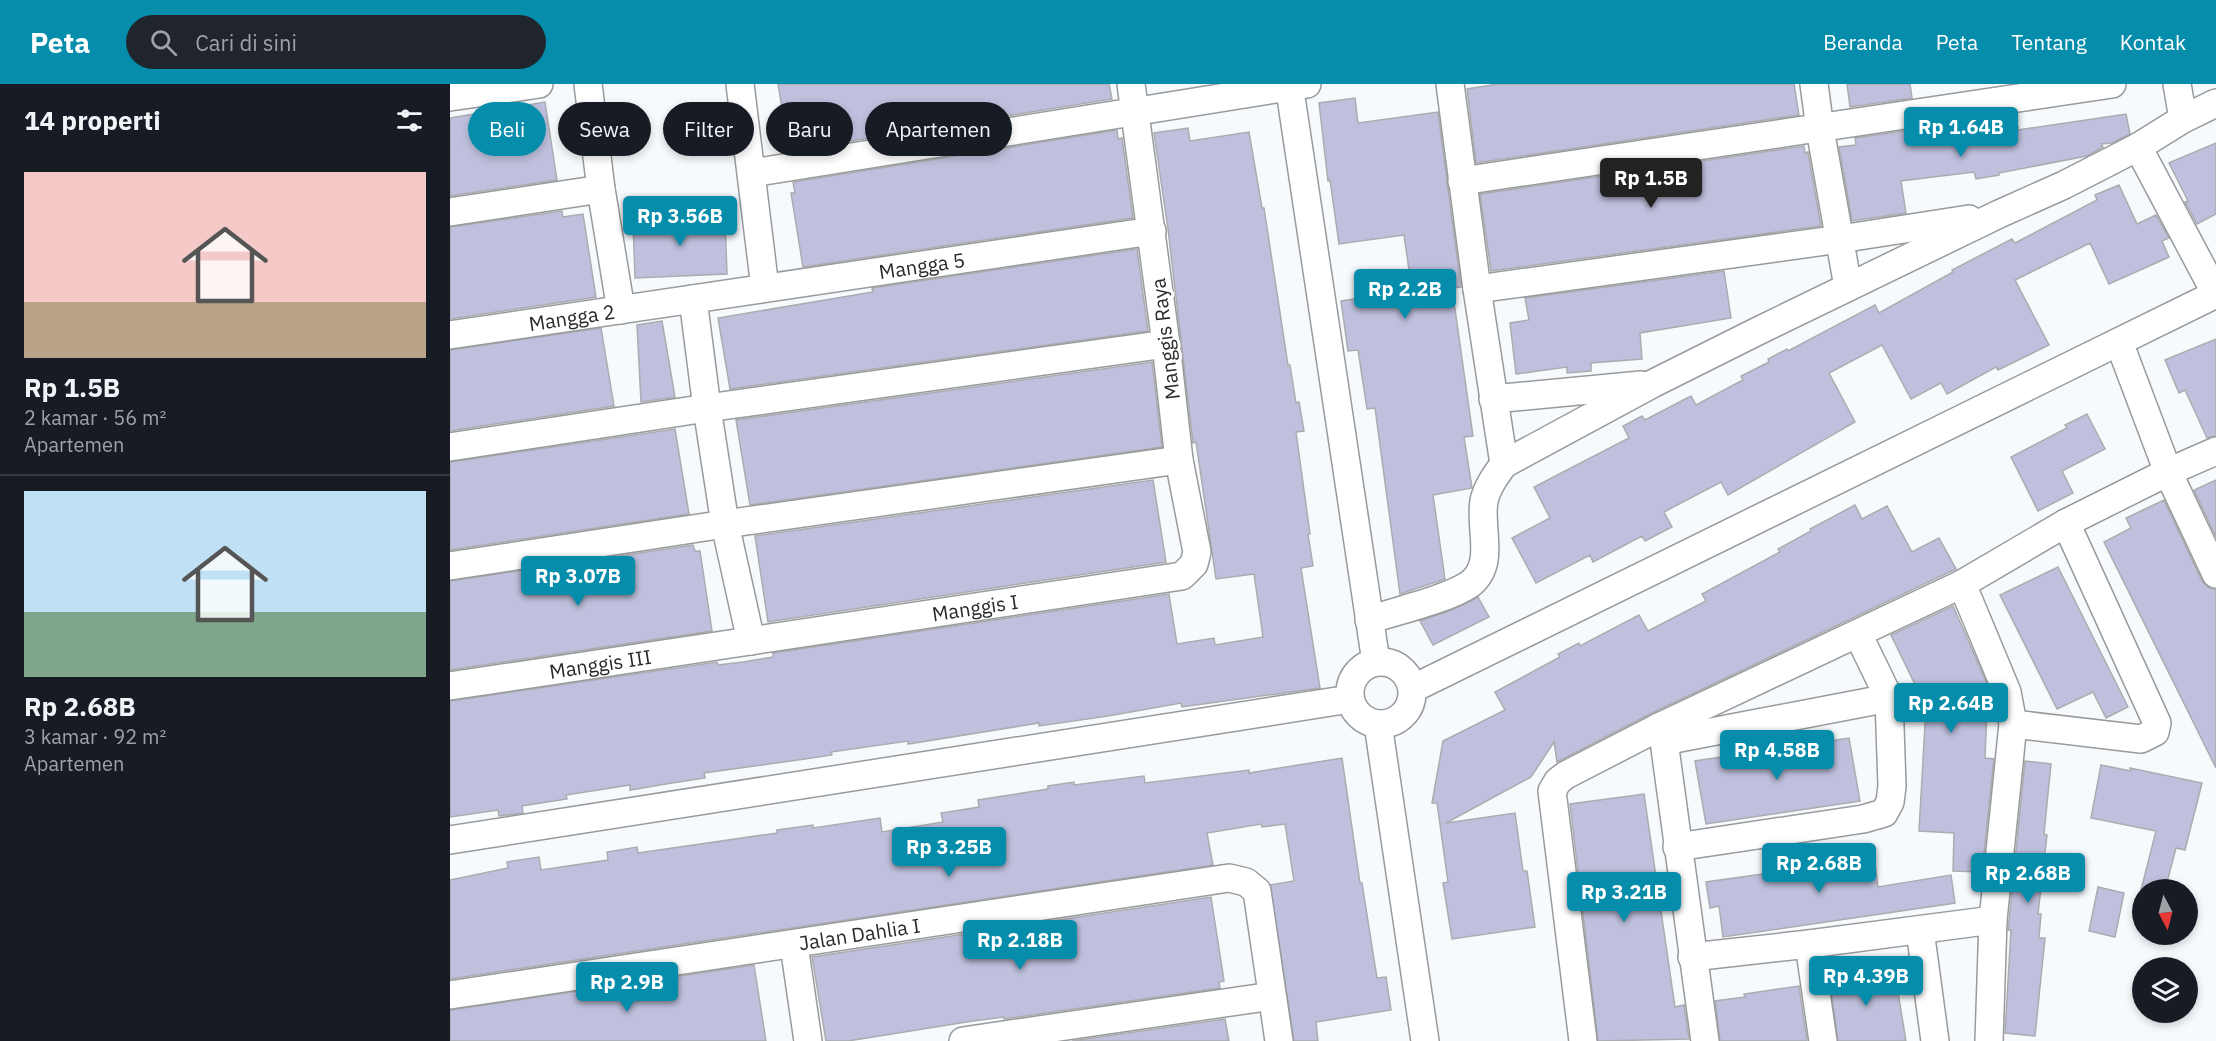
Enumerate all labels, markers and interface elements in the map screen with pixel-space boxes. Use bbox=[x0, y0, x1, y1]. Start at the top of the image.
search box bbox=[126, 15, 546, 69]
text: Peta bbox=[30, 24, 90, 61]
icon: search bbox=[147, 26, 180, 59]
text: Cari di sini bbox=[195, 28, 297, 57]
text: Beranda bbox=[1823, 28, 1903, 56]
text: Peta bbox=[1936, 28, 1978, 56]
text: Tentang bbox=[2011, 28, 2087, 56]
text: Kontak bbox=[2120, 28, 2186, 56]
chip: Beli bbox=[468, 102, 546, 156]
chip: Sewa bbox=[558, 102, 651, 156]
chip: Filter bbox=[663, 102, 754, 156]
chip: Baru bbox=[766, 102, 853, 156]
chip: Apartemen bbox=[865, 102, 1012, 156]
text: 14 properti bbox=[24, 103, 161, 137]
icon: filters bbox=[393, 104, 426, 137]
pin: Rp 1.64B bbox=[1899, 107, 2023, 158]
text: Rp 1.64B bbox=[1918, 113, 2004, 140]
pin: Rp 1.5B bbox=[1596, 158, 1706, 209]
text: Rp 1.5B bbox=[1614, 164, 1688, 191]
pin: Rp 3.56B bbox=[618, 196, 742, 247]
text: Rp 3.56B bbox=[637, 202, 723, 229]
icon: home bbox=[171, 211, 279, 319]
street label: Mangga 5 bbox=[877, 245, 967, 285]
pin: Rp 2.2B bbox=[1350, 269, 1460, 320]
text: Rp 2.2B bbox=[1368, 275, 1442, 302]
street label: Manggis Raya bbox=[1144, 276, 1186, 401]
street label: Mangga 2 bbox=[527, 297, 617, 337]
text: Rp 1.5B bbox=[24, 370, 120, 404]
text: 2 kamar · 56 m² bbox=[24, 404, 166, 431]
text: Apartemen bbox=[24, 431, 124, 458]
icon: home bbox=[171, 530, 279, 638]
pin: Rp 3.07B bbox=[516, 556, 640, 607]
text: Rp 3.07B bbox=[535, 562, 621, 589]
street label: Manggis I bbox=[930, 587, 1020, 627]
street label: Manggis III bbox=[547, 642, 653, 684]
pin: Rp 2.64B bbox=[1889, 683, 2013, 734]
text: Rp 2.68B bbox=[24, 689, 136, 723]
text: Rp 2.64B bbox=[1908, 689, 1994, 716]
text: 3 kamar · 92 m² bbox=[24, 723, 166, 750]
pin: Rp 4.58B bbox=[1715, 730, 1839, 781]
text: Rp 4.58B bbox=[1734, 736, 1820, 763]
text: Apartemen bbox=[24, 750, 124, 777]
pin: Rp 3.25B bbox=[887, 827, 1011, 878]
text: Rp 3.25B bbox=[906, 833, 992, 860]
pin: Rp 2.68B bbox=[1757, 843, 1881, 894]
text: Rp 2.68B bbox=[1776, 849, 1862, 876]
pin: Rp 2.68B bbox=[1966, 853, 2090, 904]
text: Rp 2.68B bbox=[1985, 859, 2071, 886]
pin: Rp 3.21B bbox=[1562, 872, 1686, 923]
text: Rp 3.21B bbox=[1581, 878, 1667, 905]
north arrow bbox=[2132, 879, 2198, 945]
map controls bbox=[2132, 879, 2198, 1023]
street label: Jalan Dahlia I bbox=[797, 911, 922, 956]
pin: Rp 2.18B bbox=[958, 920, 1082, 971]
text: Rp 2.18B bbox=[977, 926, 1063, 953]
pin: Rp 4.39B bbox=[1804, 956, 1928, 1007]
button: layers bbox=[2132, 957, 2198, 1023]
pin: Rp 2.9B bbox=[572, 962, 682, 1013]
text: Rp 4.39B bbox=[1823, 962, 1909, 989]
text: Rp 2.9B bbox=[590, 968, 664, 995]

